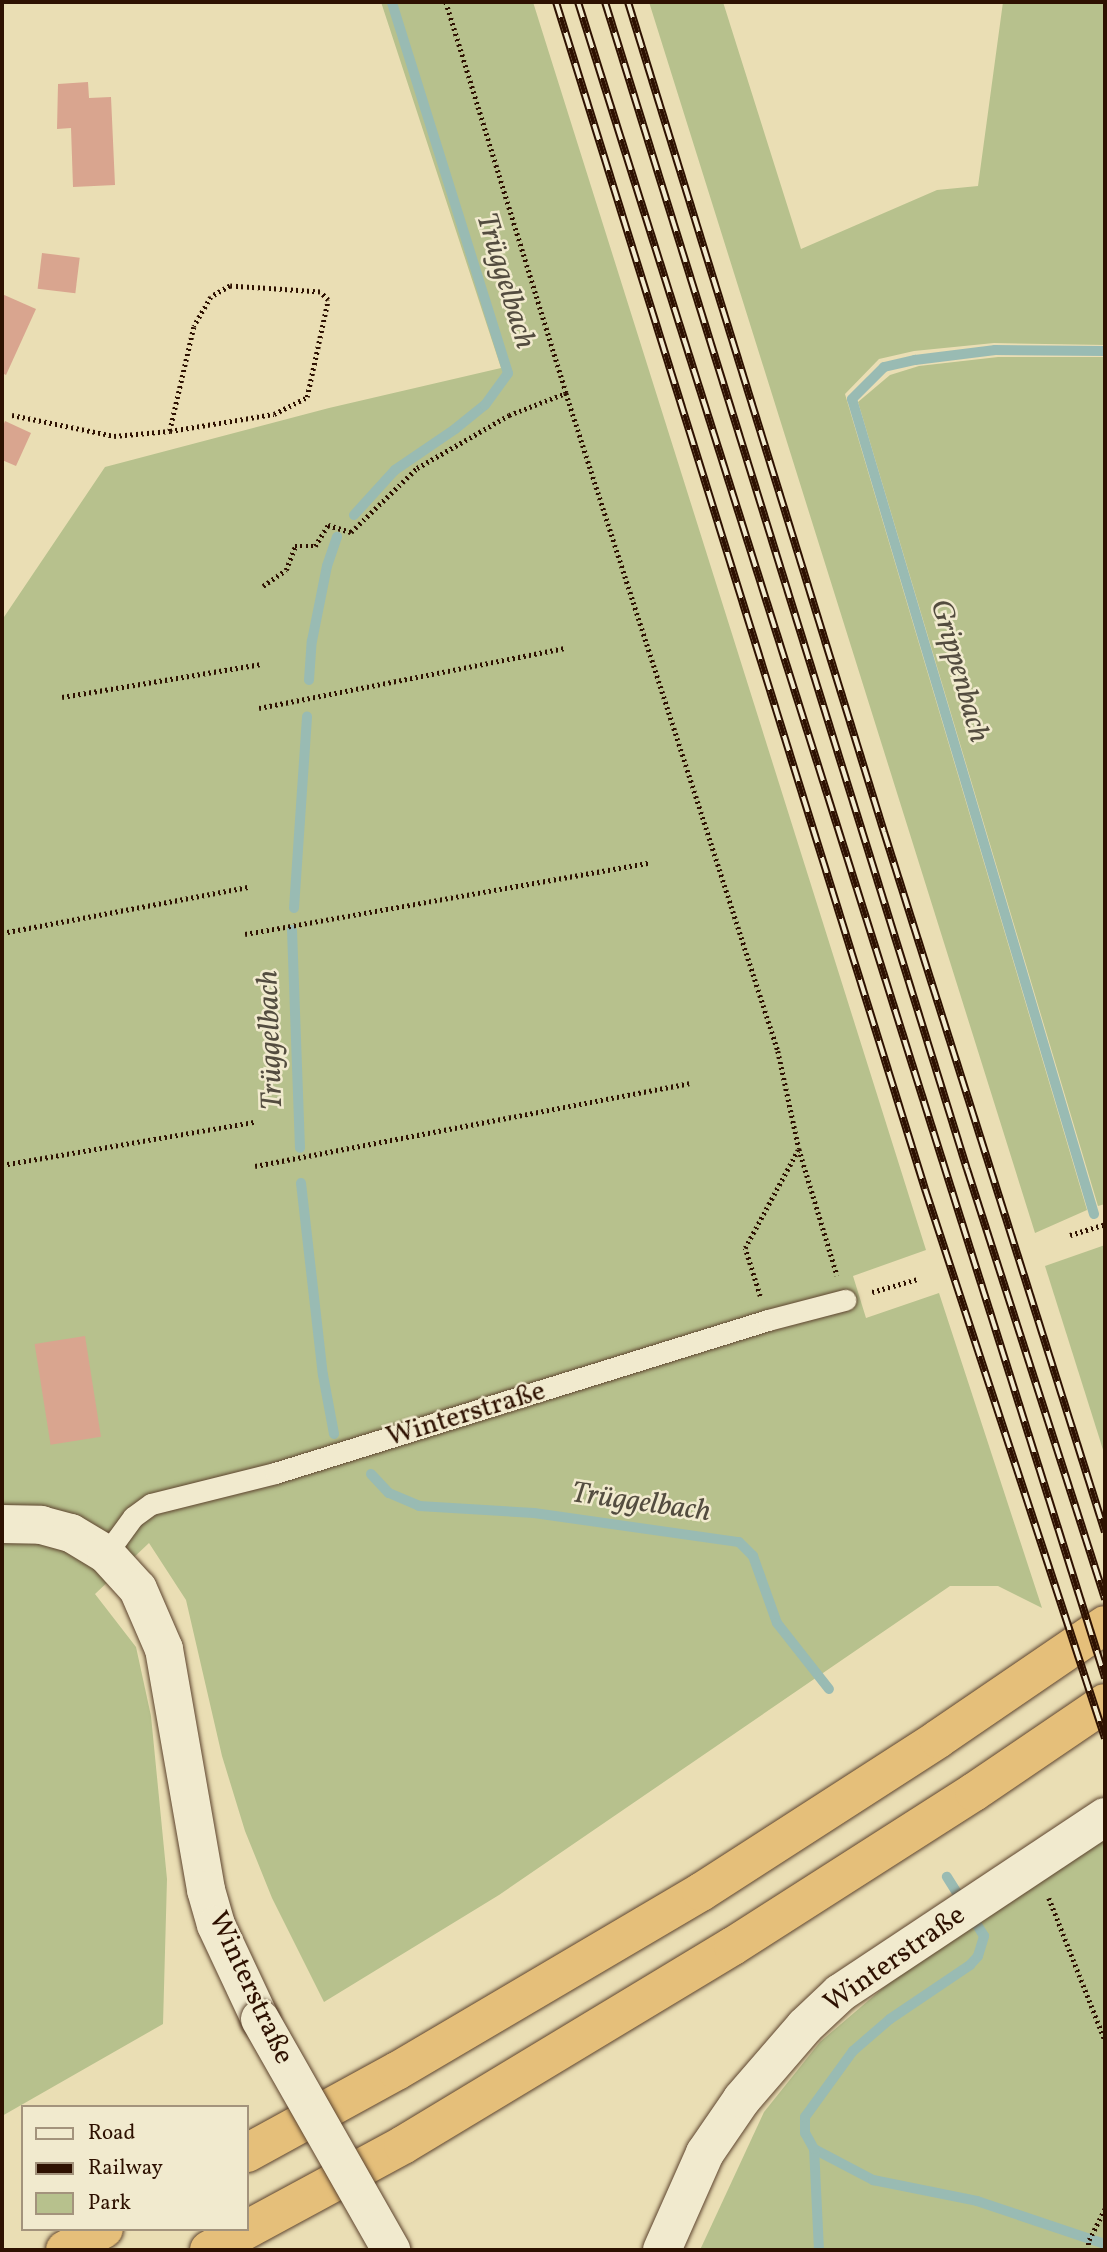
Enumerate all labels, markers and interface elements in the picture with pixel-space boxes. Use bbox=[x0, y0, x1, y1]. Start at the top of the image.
water label: Trüggelbach bbox=[467, 209, 543, 353]
water label: Grippenbach bbox=[921, 595, 997, 747]
water label: Trüggelbach bbox=[251, 969, 291, 1111]
street label: Winterstraße bbox=[382, 1375, 550, 1455]
water label: Trüggelbach bbox=[569, 1475, 713, 1531]
street label: Winterstraße bbox=[818, 1899, 972, 2021]
street label: Winterstraße bbox=[200, 1906, 300, 2070]
legend bbox=[21, 2105, 248, 2231]
text: Road bbox=[88, 2119, 135, 2148]
text: Railway bbox=[88, 2154, 163, 2183]
text: Park bbox=[88, 2189, 131, 2218]

